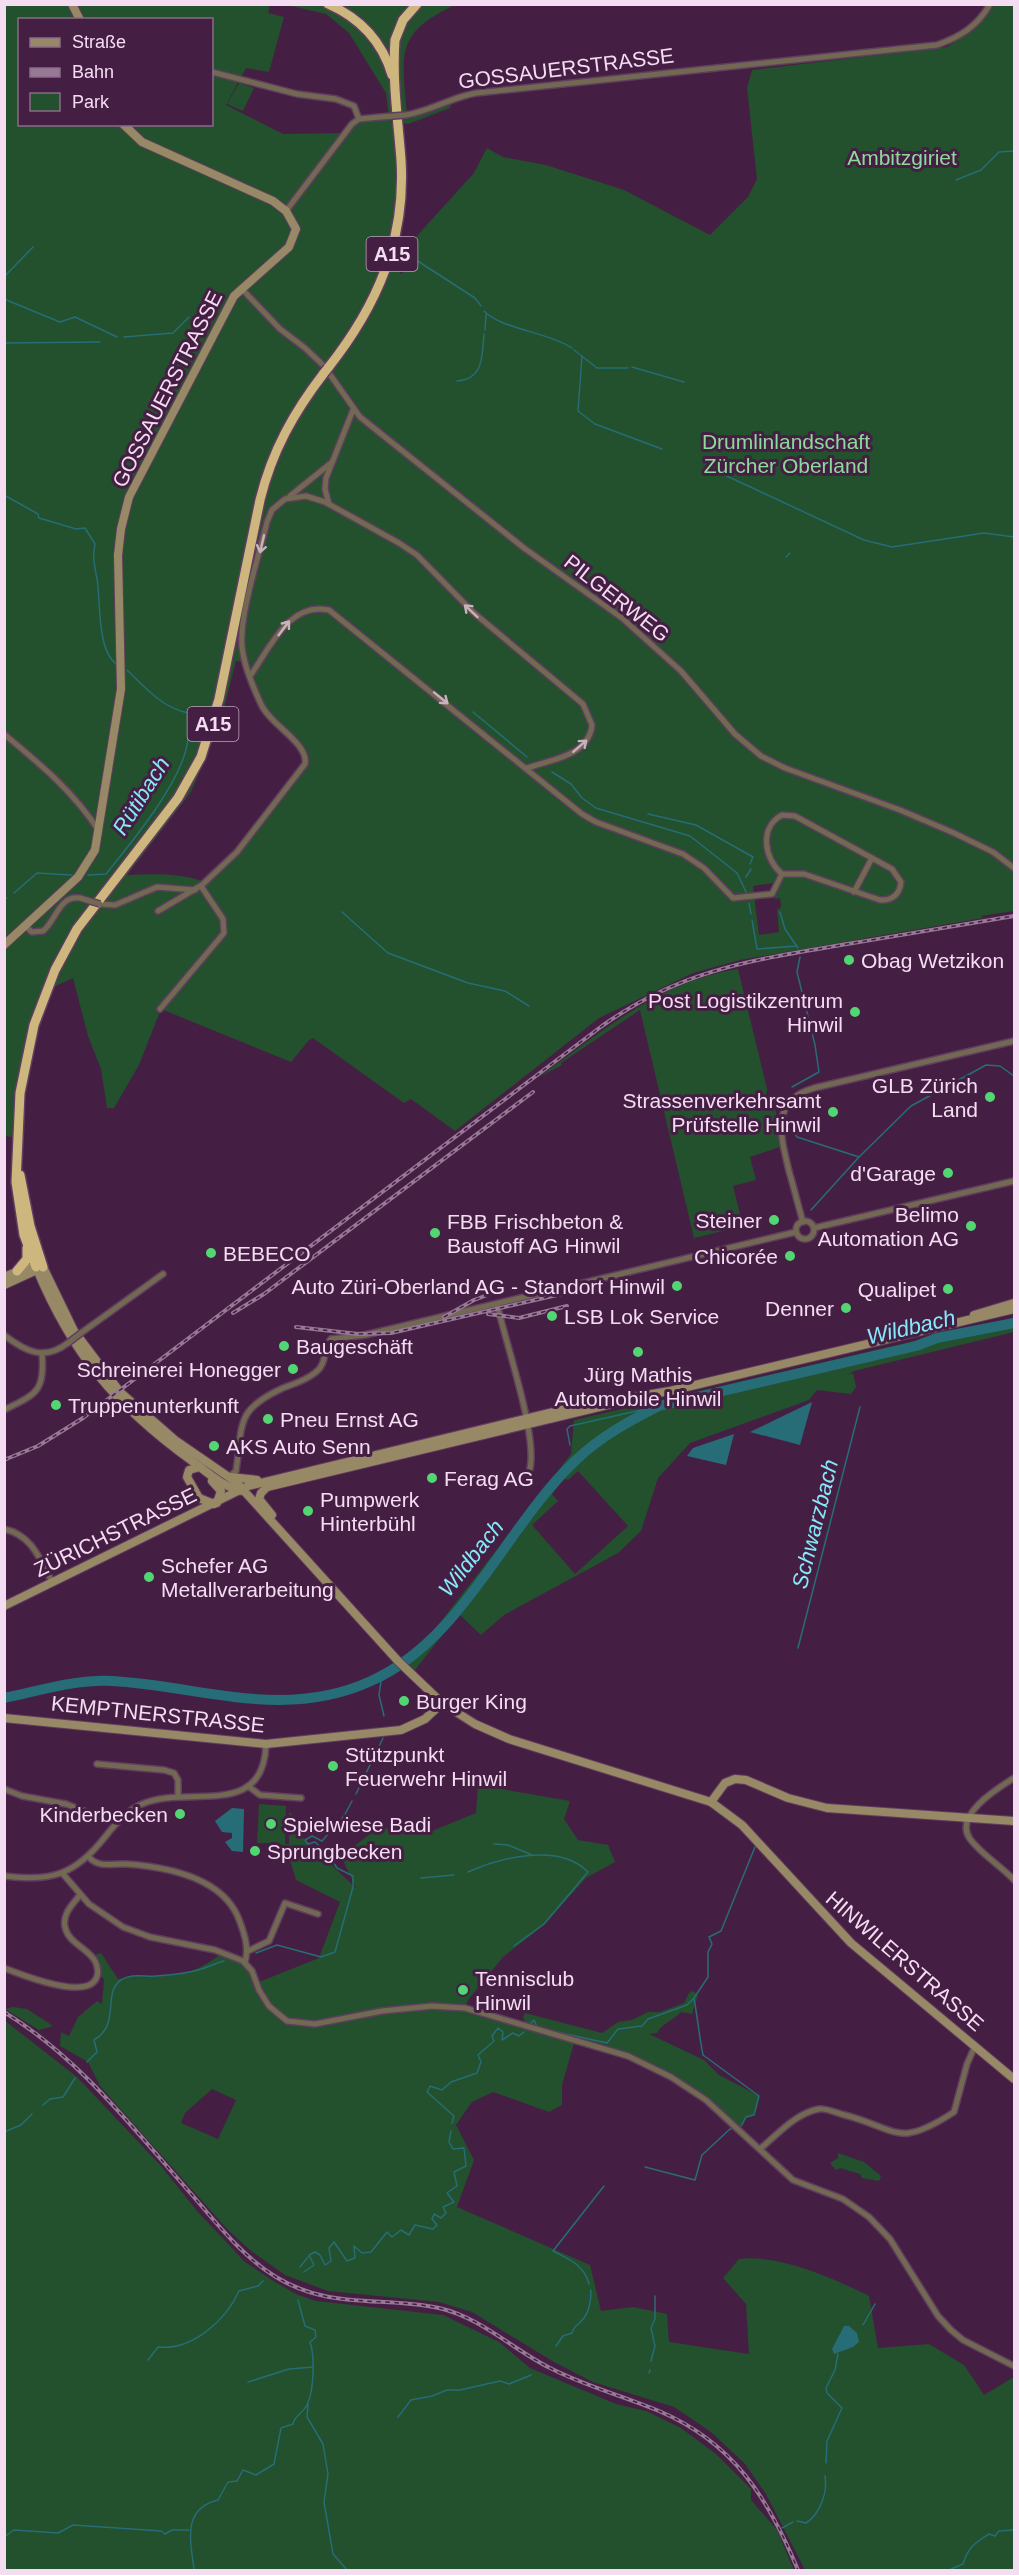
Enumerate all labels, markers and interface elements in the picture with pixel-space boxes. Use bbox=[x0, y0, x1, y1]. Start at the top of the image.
legend bbox=[18, 18, 213, 126]
text: Straße bbox=[72, 32, 126, 52]
street label: GOSSAUERSTRASSE bbox=[457, 43, 675, 93]
text: Bahn bbox=[72, 62, 114, 82]
text: Park bbox=[72, 92, 110, 112]
park label: Ambitzgiriet bbox=[847, 146, 957, 169]
road number: A15 bbox=[366, 237, 418, 271]
street label: GOSSAUERSTRASSE bbox=[107, 287, 227, 491]
park label: Drumlinlandschaft Zürcher Oberland bbox=[702, 430, 870, 477]
one-way arrow bbox=[255, 534, 267, 553]
street label: PILGERWEG bbox=[560, 550, 674, 646]
one-way arrow bbox=[464, 604, 479, 618]
one-way arrow bbox=[278, 621, 290, 637]
one-way arrow bbox=[432, 691, 448, 704]
road number: A15 bbox=[188, 707, 238, 741]
one-way arrow bbox=[572, 740, 588, 753]
water label: Rütibach bbox=[107, 753, 175, 839]
place label: Obag Wetzikon bbox=[861, 949, 1004, 972]
marker: Obag Wetzikon bbox=[842, 953, 856, 967]
place label: Post Logistikzentrum Hinwil bbox=[648, 989, 843, 1036]
marker: Post Logistikzentrum Hinwil bbox=[848, 1005, 862, 1019]
place label: GLB Zürich Land bbox=[872, 1074, 978, 1121]
place label: Strassenverkehrsamt Prüfstelle Hinwil bbox=[623, 1089, 821, 1136]
marker: GLB Zürich Land bbox=[983, 1090, 997, 1104]
marker: Strassenverkehrsamt Prüfstelle Hinwil bbox=[826, 1105, 840, 1119]
place label: d'Garage bbox=[850, 1162, 936, 1185]
marker: d'Garage bbox=[941, 1166, 955, 1180]
place label: Belimo Automation AG bbox=[818, 1203, 959, 1250]
place label: Steiner bbox=[695, 1209, 762, 1232]
place label: FBB Frischbeton & Baustoff AG Hinwil bbox=[447, 1210, 623, 1257]
marker: Steiner bbox=[767, 1213, 781, 1227]
marker: Belimo Automation AG bbox=[964, 1219, 978, 1233]
marker: FBB Frischbeton & Baustoff AG Hinwil bbox=[428, 1226, 442, 1240]
place label: BEBECO bbox=[223, 1242, 311, 1265]
place label: Chicorée bbox=[694, 1245, 778, 1268]
marker: BEBECO bbox=[204, 1246, 218, 1260]
marker: Chicorée bbox=[783, 1249, 797, 1263]
place label: Auto Züri-Oberland AG - Standort Hinwil bbox=[292, 1275, 665, 1298]
place label: Qualipet bbox=[858, 1278, 936, 1301]
marker: Auto Züri-Oberland AG - Standort Hinwil bbox=[670, 1279, 684, 1293]
marker: Qualipet bbox=[941, 1282, 955, 1296]
place label: Denner bbox=[765, 1297, 834, 1320]
marker: Denner bbox=[839, 1301, 853, 1315]
place label: LSB Lok Service bbox=[564, 1305, 719, 1328]
water label: Wildbach bbox=[864, 1305, 958, 1349]
marker: LSB Lok Service bbox=[545, 1309, 559, 1323]
place label: Baugeschäft bbox=[296, 1335, 413, 1358]
marker: Baugeschäft bbox=[277, 1339, 291, 1353]
marker: Jürg Mathis Automobile Hinwil bbox=[631, 1345, 645, 1359]
place label: Schreinerei Honegger bbox=[77, 1358, 281, 1381]
marker: Schreinerei Honegger bbox=[286, 1362, 300, 1376]
place label: Jürg Mathis Automobile Hinwil bbox=[555, 1363, 721, 1410]
place label: Truppenunterkunft bbox=[68, 1394, 239, 1417]
marker: Truppenunterkunft bbox=[49, 1398, 63, 1412]
place label: Pneu Ernst AG bbox=[280, 1408, 419, 1431]
marker: Pneu Ernst AG bbox=[261, 1412, 275, 1426]
place label: AKS Auto Senn bbox=[226, 1435, 371, 1458]
marker: AKS Auto Senn bbox=[207, 1439, 221, 1453]
water label: Schwarzbach bbox=[787, 1457, 843, 1591]
place label: Ferag AG bbox=[444, 1467, 534, 1490]
marker: Ferag AG bbox=[425, 1471, 439, 1485]
street label: ZÜRICHSTRASSE bbox=[30, 1483, 200, 1581]
place label: Pumpwerk Hinterbühl bbox=[320, 1488, 420, 1535]
marker: Pumpwerk Hinterbühl bbox=[301, 1504, 315, 1518]
water label: Wildbach bbox=[433, 1515, 509, 1601]
place label: Schefer AG Metallverarbeitung bbox=[161, 1554, 334, 1601]
marker: Schefer AG Metallverarbeitung bbox=[142, 1570, 156, 1584]
place label: Burger King bbox=[416, 1690, 527, 1713]
street label: KEMPTNERSTRASSE bbox=[50, 1691, 266, 1737]
marker: Burger King bbox=[397, 1694, 411, 1708]
place label: Stützpunkt Feuerwehr Hinwil bbox=[345, 1743, 507, 1790]
marker: Stützpunkt Feuerwehr Hinwil bbox=[326, 1759, 340, 1773]
place label: Kinderbecken bbox=[40, 1803, 168, 1826]
marker: Kinderbecken bbox=[173, 1807, 187, 1821]
place label: Spielwiese Badi bbox=[283, 1813, 431, 1836]
marker: Spielwiese Badi bbox=[264, 1817, 278, 1831]
place label: Sprungbecken bbox=[267, 1840, 402, 1863]
marker: Sprungbecken bbox=[248, 1844, 262, 1858]
street label: HINWILERSTRASSE bbox=[822, 1886, 988, 2036]
place label: Tennisclub Hinwil bbox=[475, 1967, 574, 2014]
marker: Tennisclub Hinwil bbox=[456, 1983, 470, 1997]

